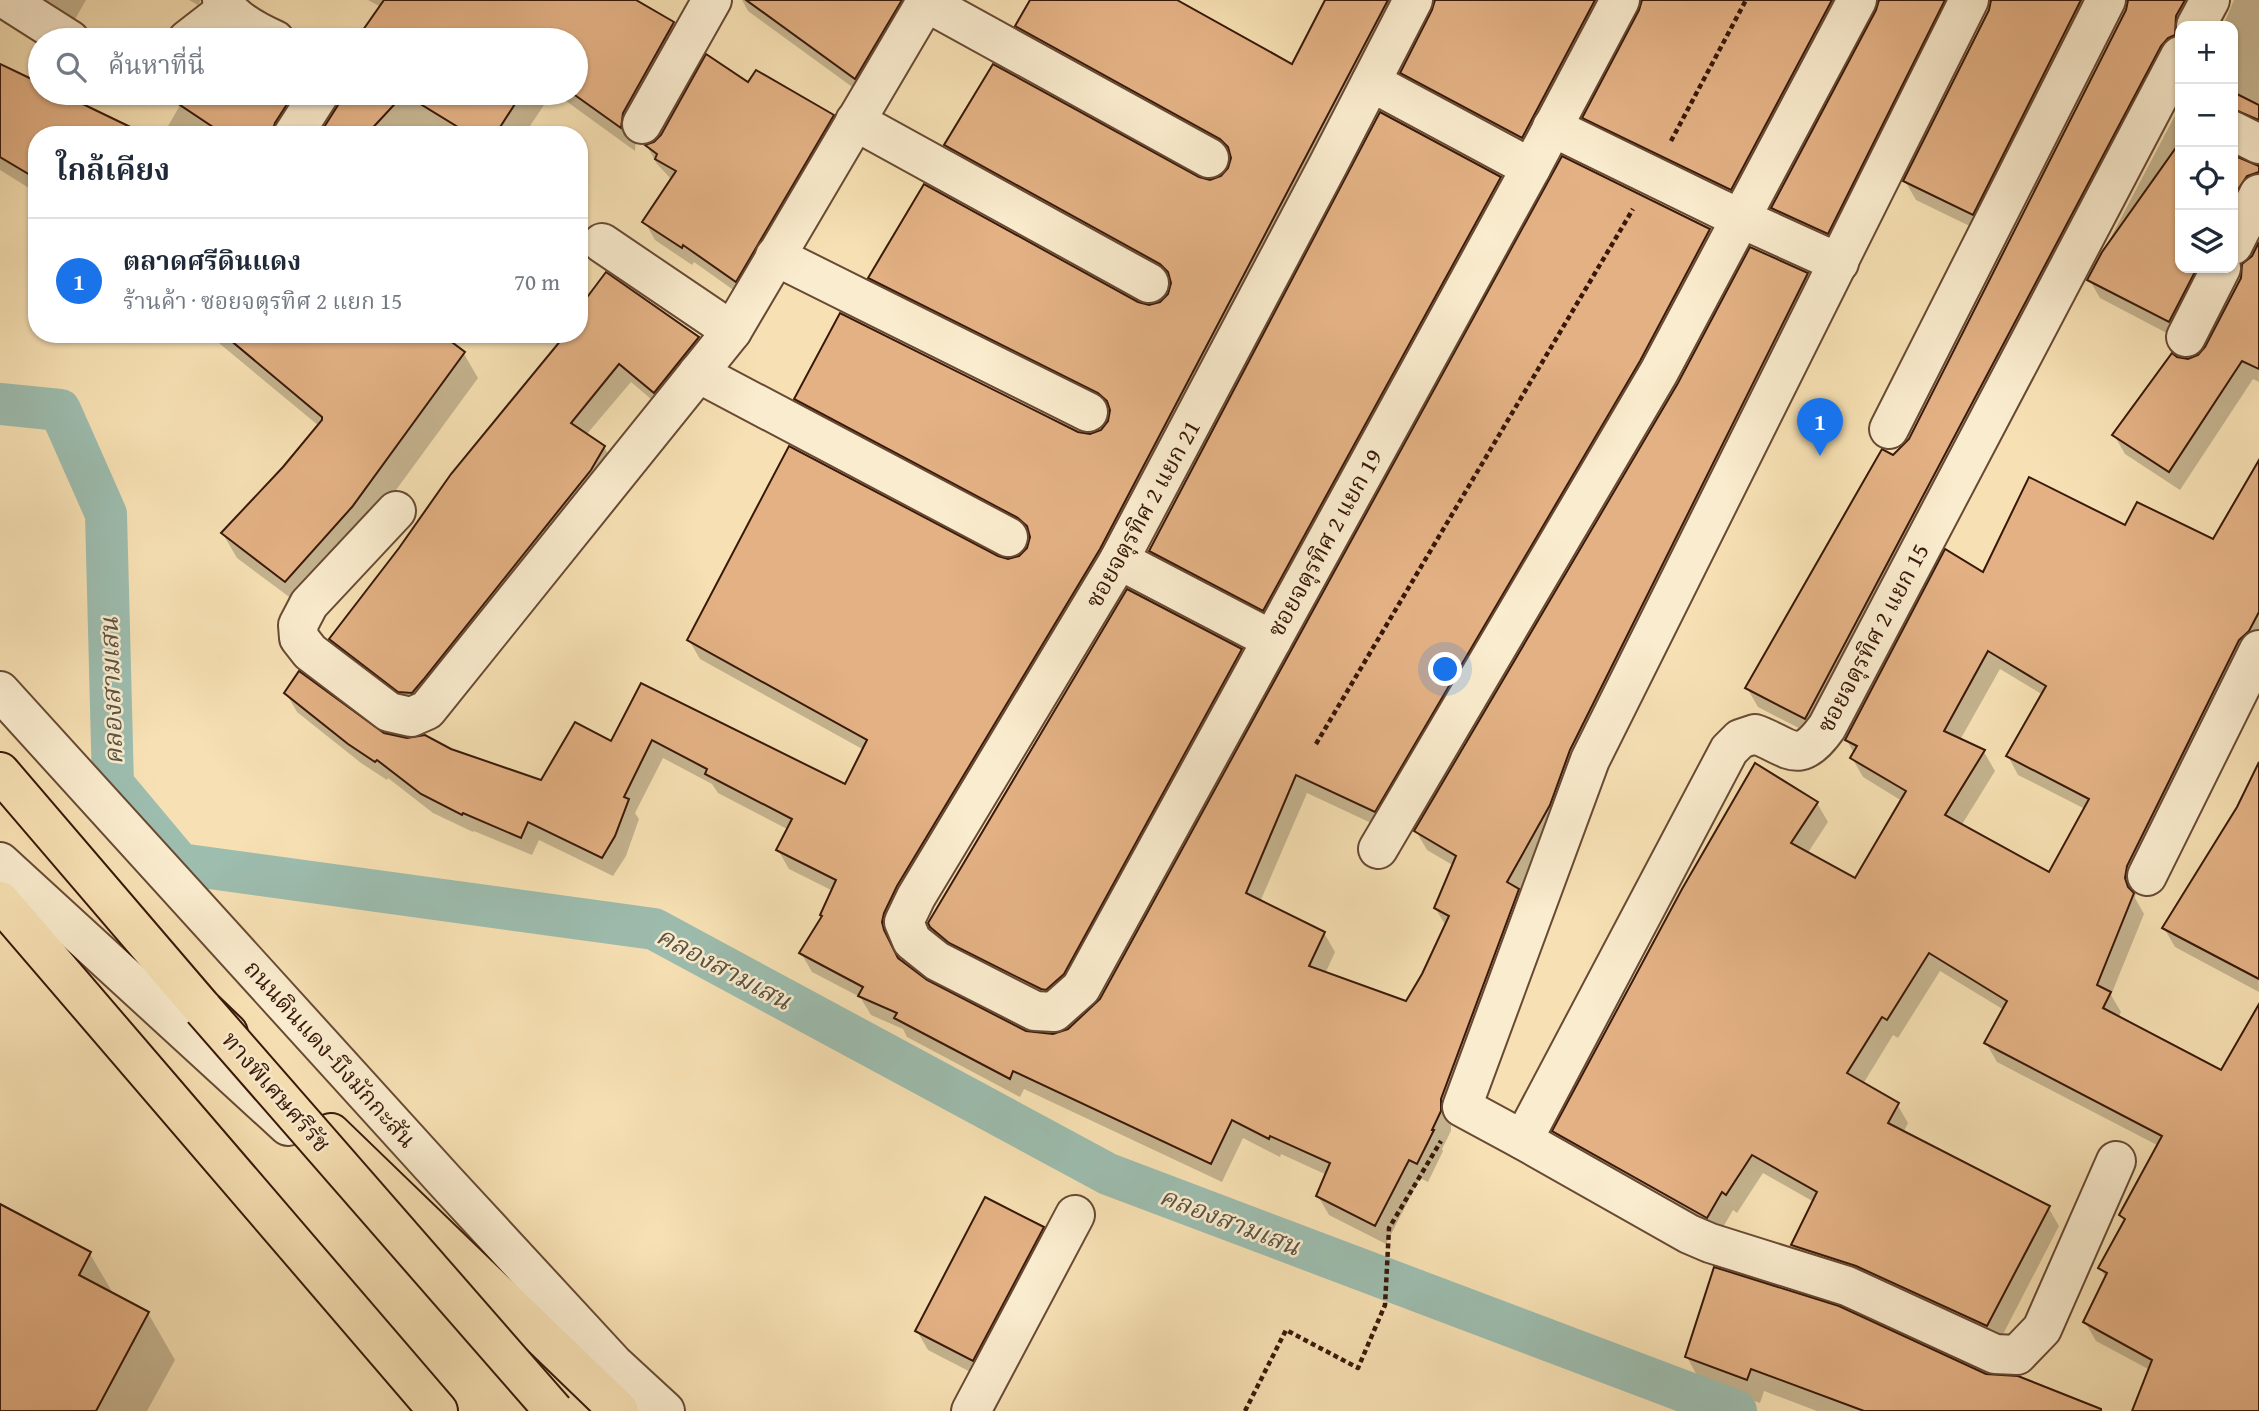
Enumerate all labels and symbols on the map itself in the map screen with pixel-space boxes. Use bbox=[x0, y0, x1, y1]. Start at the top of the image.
pin: 1 bbox=[1797, 398, 1843, 456]
street label: ซอยจตุรทิศ 2 แยก 21 bbox=[1076, 413, 1209, 614]
street label: ซอยจตุรทิศ 2 แยก 19 bbox=[1258, 442, 1391, 643]
street label: ซอยจตุรทิศ 2 แยก 15 bbox=[1808, 537, 1937, 739]
water label: คลองสามเสน bbox=[88, 616, 133, 766]
your location bbox=[1428, 652, 1462, 686]
water label: คลองสามเสน bbox=[650, 916, 799, 1020]
street label: ถนนดินแดง-บึงมักกะสัน bbox=[236, 952, 425, 1156]
street label: ทางพิเศษศรีรัช bbox=[214, 1023, 339, 1160]
water label: คลองสามเสน bbox=[1154, 1176, 1307, 1266]

